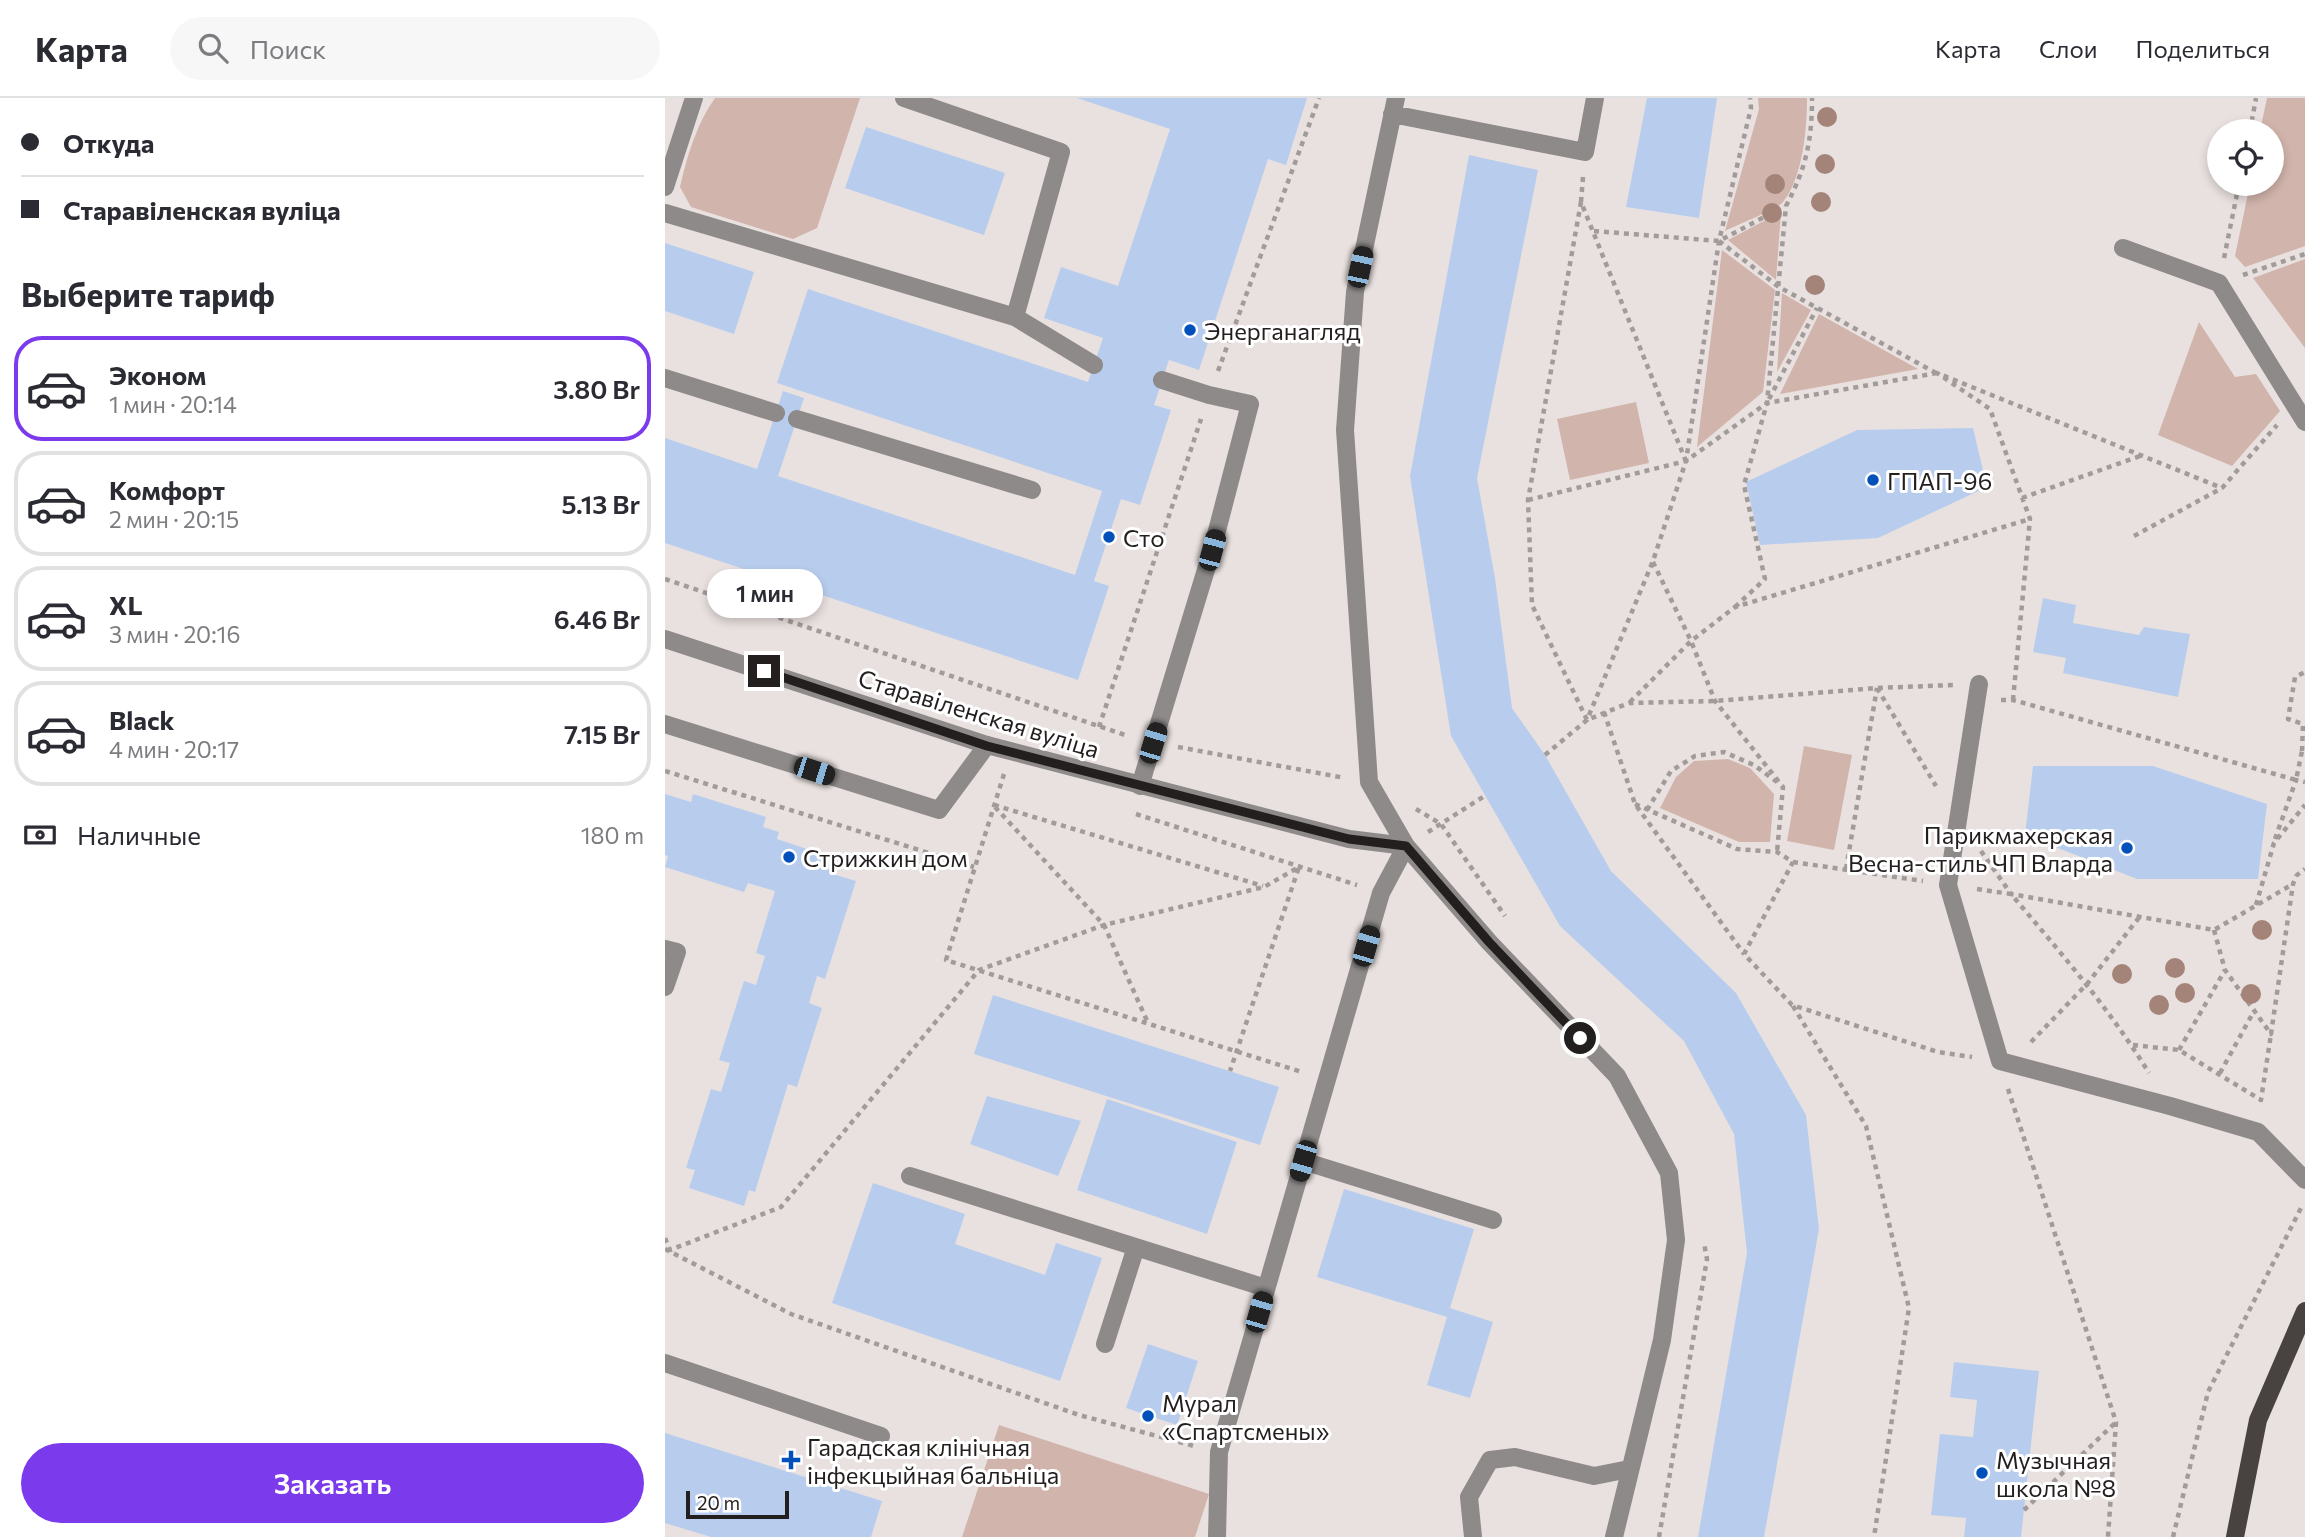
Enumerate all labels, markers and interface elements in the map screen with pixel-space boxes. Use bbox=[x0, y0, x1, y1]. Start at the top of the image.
search box bbox=[170, 17, 660, 80]
text: Карта bbox=[35, 28, 128, 69]
icon: search bbox=[194, 29, 232, 67]
text: Поиск bbox=[250, 33, 326, 64]
text: Карта bbox=[1935, 34, 2001, 63]
text: Слои bbox=[2039, 34, 2097, 63]
text: Поделиться bbox=[2135, 34, 2270, 63]
map controls bbox=[2207, 119, 2284, 196]
button: locate bbox=[2207, 119, 2284, 196]
text: Откуда bbox=[63, 127, 154, 158]
text: Старавіленская вуліца bbox=[63, 194, 341, 225]
car bbox=[1346, 244, 1375, 290]
text: Выберите тариф bbox=[21, 274, 275, 314]
place label: Энерганагляд bbox=[1204, 316, 1360, 345]
marker: Энерганагляд bbox=[1182, 322, 1198, 338]
icon: car bbox=[25, 357, 88, 420]
text: Эконом bbox=[109, 359, 206, 390]
text: 3.80 Br bbox=[553, 373, 640, 404]
text: 1 мин · 20:14 bbox=[109, 390, 237, 418]
place label: ГПАП-96 bbox=[1887, 466, 1992, 495]
icon: car bbox=[25, 472, 88, 535]
marker: ГПАП-96 bbox=[1865, 472, 1881, 488]
text: Комфорт bbox=[109, 474, 225, 505]
text: 5.13 Br bbox=[561, 488, 640, 519]
text: 2 мин · 20:15 bbox=[109, 505, 239, 533]
place label: Сто bbox=[1123, 523, 1165, 552]
car bbox=[1197, 527, 1228, 573]
marker: Сто bbox=[1101, 529, 1117, 545]
callout: 1 мин bbox=[706, 570, 822, 618]
text: 1 мин bbox=[736, 579, 794, 607]
icon: car bbox=[25, 587, 88, 650]
text: XL bbox=[109, 589, 143, 620]
text: 6.46 Br bbox=[554, 603, 640, 634]
text: 3 мин · 20:16 bbox=[109, 620, 240, 648]
route end bbox=[748, 655, 780, 687]
street label: Старавіленская вуліца bbox=[855, 663, 1103, 763]
icon: car bbox=[25, 702, 88, 765]
text: Black bbox=[109, 704, 175, 735]
text: 7.15 Br bbox=[564, 718, 640, 749]
car bbox=[1137, 720, 1170, 766]
text: 4 мин · 20:17 bbox=[109, 735, 239, 763]
car bbox=[791, 755, 838, 787]
icon: cash bbox=[21, 816, 59, 854]
text: Наличные bbox=[77, 819, 201, 850]
place label: Парикмахерская Весна-стиль ЧП Вларда bbox=[1848, 820, 2113, 877]
text: 180 m bbox=[581, 821, 644, 849]
marker: Парикмахерская Весна-стиль ЧП Вларда bbox=[2119, 840, 2135, 856]
place label: Стрижкин дом bbox=[803, 843, 967, 872]
marker: Стрижкин дом bbox=[781, 849, 797, 865]
car bbox=[1351, 923, 1382, 969]
route start bbox=[1564, 1022, 1596, 1054]
car bbox=[1288, 1138, 1319, 1184]
car bbox=[1244, 1289, 1275, 1335]
place label: Мурал «Спартсмены» bbox=[1162, 1388, 1329, 1445]
marker: Мурал «Спартсмены» bbox=[1140, 1408, 1156, 1424]
place label: Гарадская клінічная інфекцыйная бальніца bbox=[807, 1432, 1059, 1489]
button: Заказать bbox=[21, 1443, 644, 1523]
place label: Музычная школа №8 bbox=[1996, 1445, 2116, 1502]
marker: Гарадская клінічная інфекцыйная бальніца bbox=[781, 1450, 801, 1470]
marker: Музычная школа №8 bbox=[1974, 1465, 1990, 1481]
scale bar bbox=[686, 1488, 789, 1520]
text: 20 m bbox=[697, 1491, 740, 1514]

